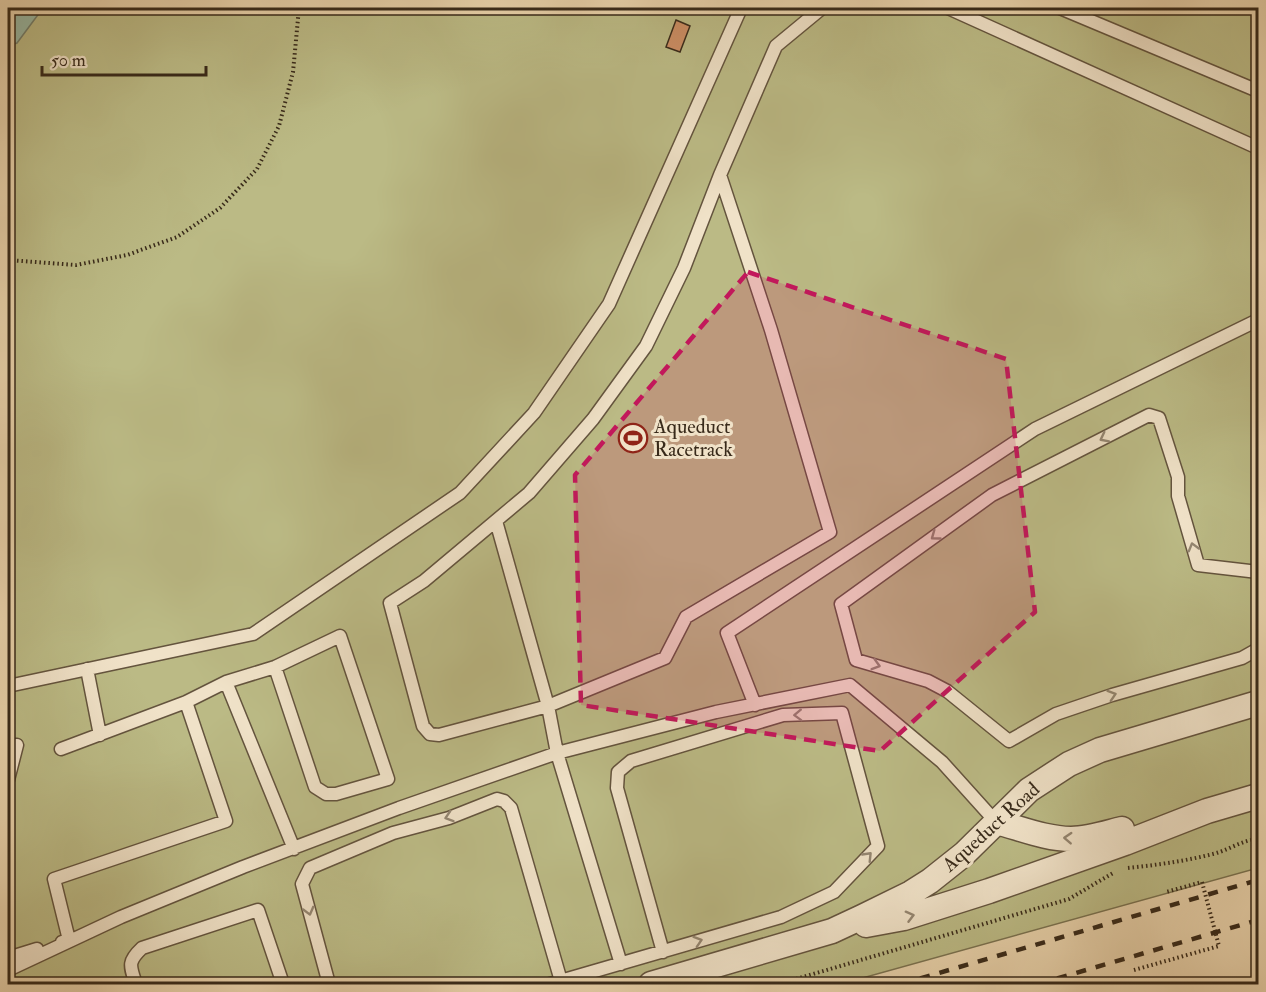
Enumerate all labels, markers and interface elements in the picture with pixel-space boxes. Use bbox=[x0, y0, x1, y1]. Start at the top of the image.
scale bar bbox=[42, 39, 206, 77]
text: 50 m bbox=[51, 49, 86, 72]
place label: Aqueduct Racetrack bbox=[653, 414, 733, 462]
sports icon: Aqueduct Racetrack bbox=[617, 422, 649, 454]
one-way arrow bbox=[1099, 431, 1110, 442]
one-way arrow bbox=[931, 528, 942, 539]
one-way arrow bbox=[1188, 542, 1200, 553]
one-way arrow bbox=[871, 658, 881, 671]
one-way arrow bbox=[1106, 690, 1117, 702]
one-way arrow bbox=[794, 708, 803, 721]
street label: Aqueduct Road bbox=[936, 777, 1045, 878]
one-way arrow bbox=[445, 810, 455, 822]
one-way arrow bbox=[1063, 832, 1072, 845]
one-way arrow bbox=[861, 852, 872, 863]
one-way arrow bbox=[302, 905, 314, 916]
one-way arrow bbox=[904, 910, 914, 923]
one-way arrow bbox=[692, 935, 703, 948]

